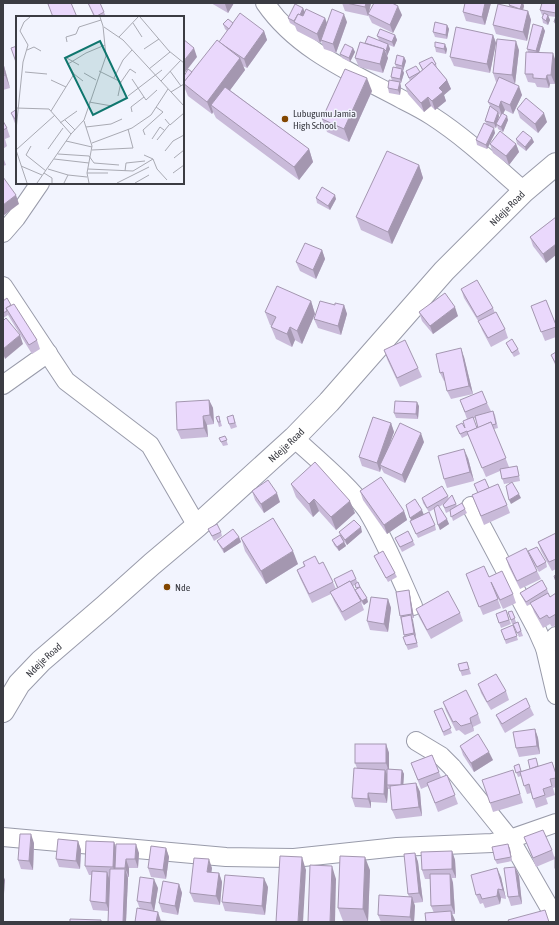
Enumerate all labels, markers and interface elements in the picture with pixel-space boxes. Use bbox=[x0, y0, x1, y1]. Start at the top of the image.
inset map bbox=[16, 16, 184, 184]
place label: Lubugumu Jamia High School bbox=[293, 108, 356, 131]
marker: Lubugumu Jamia High School bbox=[280, 114, 290, 124]
street label: Ndejje Road bbox=[488, 189, 527, 228]
street label: Ndejje Road bbox=[266, 426, 307, 465]
marker: Nde bbox=[162, 582, 172, 592]
place label: Nde bbox=[175, 582, 191, 593]
street label: Ndejje Road bbox=[24, 641, 64, 679]

